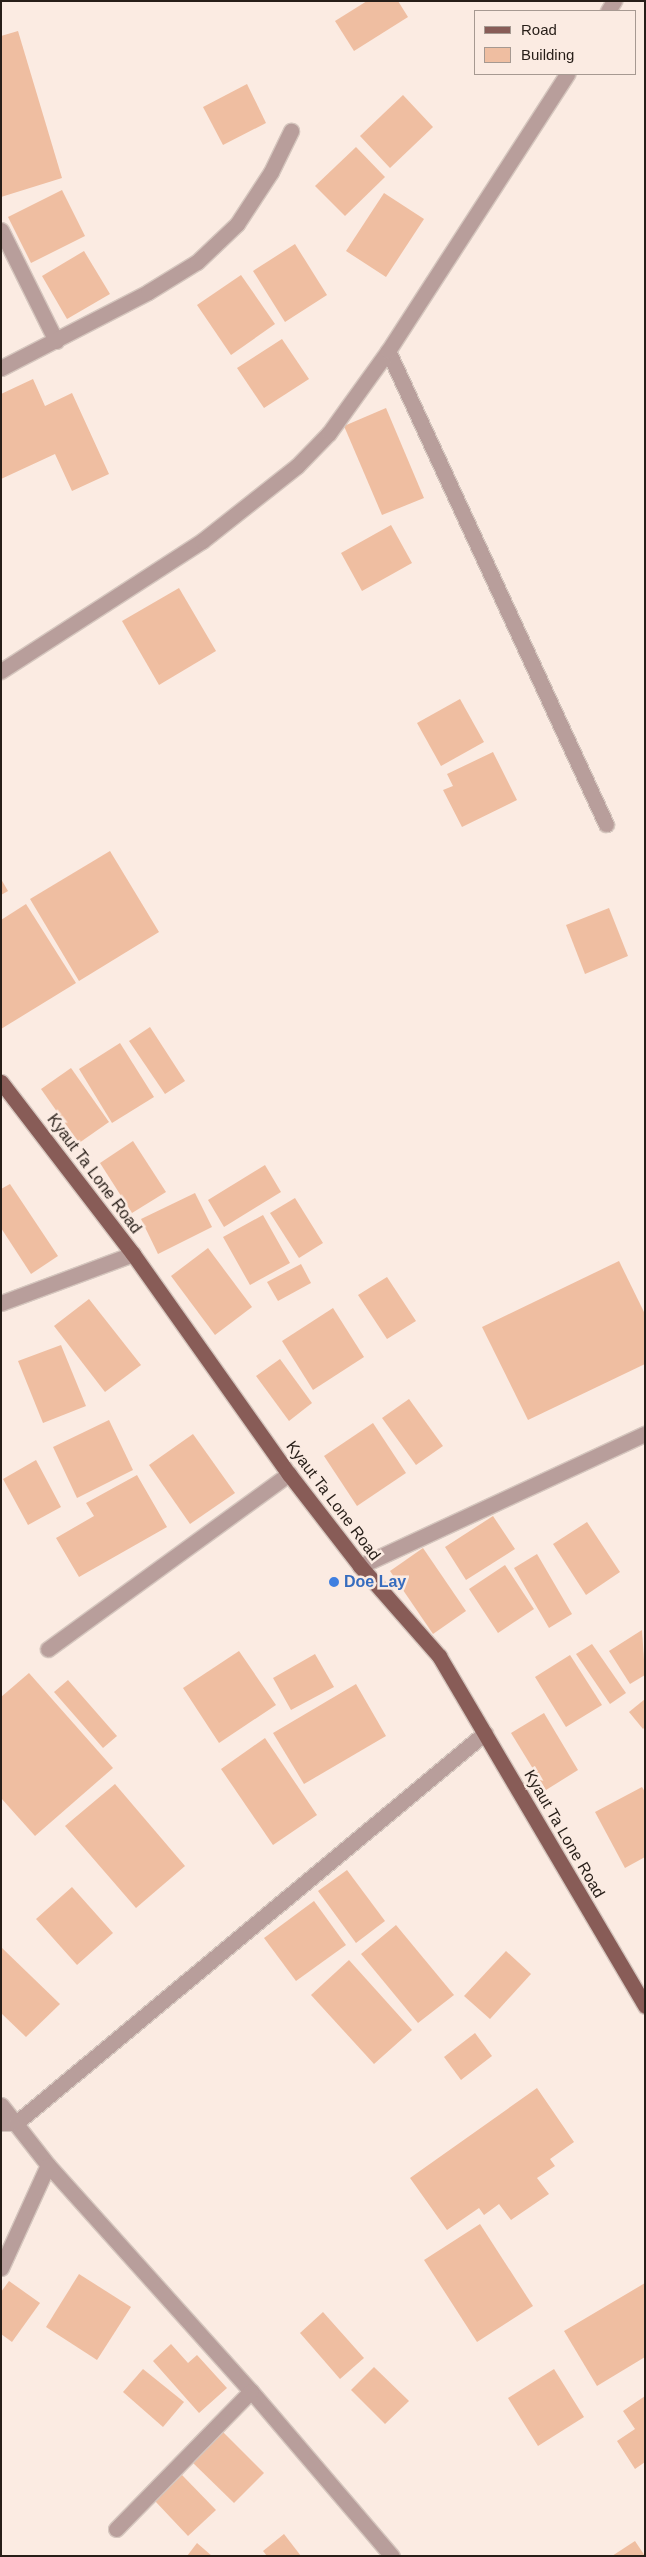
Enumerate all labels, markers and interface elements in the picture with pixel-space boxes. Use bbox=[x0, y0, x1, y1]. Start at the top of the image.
legend bbox=[473, 10, 636, 75]
text: Road bbox=[521, 21, 557, 38]
text: Building bbox=[521, 46, 574, 63]
street label: Kyaut Ta Lone Road bbox=[43, 1110, 145, 1238]
street label: Kyaut Ta Lone Road bbox=[282, 1437, 384, 1565]
place label: Doe Lay bbox=[344, 1572, 406, 1592]
marker: Doe Lay bbox=[328, 1576, 340, 1588]
street label: Kyaut Ta Lone Road bbox=[519, 1766, 609, 1902]

